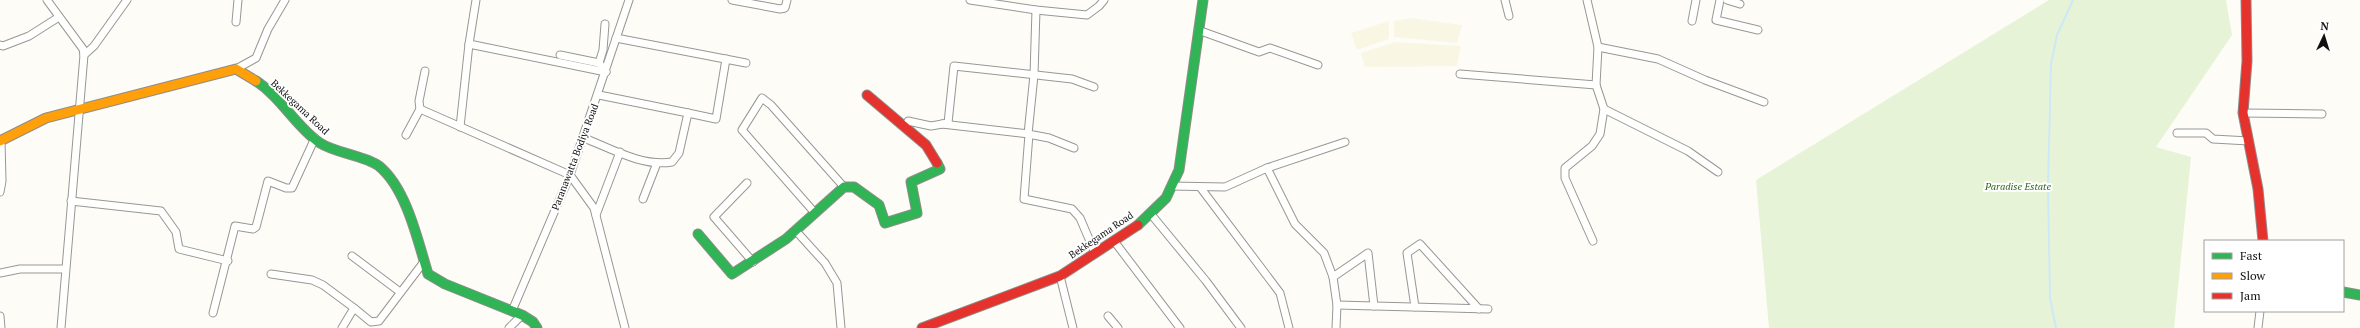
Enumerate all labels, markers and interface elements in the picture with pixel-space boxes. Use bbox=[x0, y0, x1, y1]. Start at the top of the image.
north arrow bbox=[2304, 16, 2344, 56]
text: N bbox=[2320, 19, 2330, 33]
street label: Bekkegama Road bbox=[268, 77, 332, 138]
street label: Paranawatta Bodiya Road bbox=[549, 101, 602, 212]
park label: Paradise Estate bbox=[1984, 180, 2051, 193]
street label: Bekkegama Road bbox=[1066, 208, 1136, 261]
legend bbox=[2204, 240, 2344, 312]
text: Fast bbox=[2240, 248, 2263, 263]
text: Slow bbox=[2240, 268, 2266, 283]
text: Jam bbox=[2240, 288, 2261, 303]

